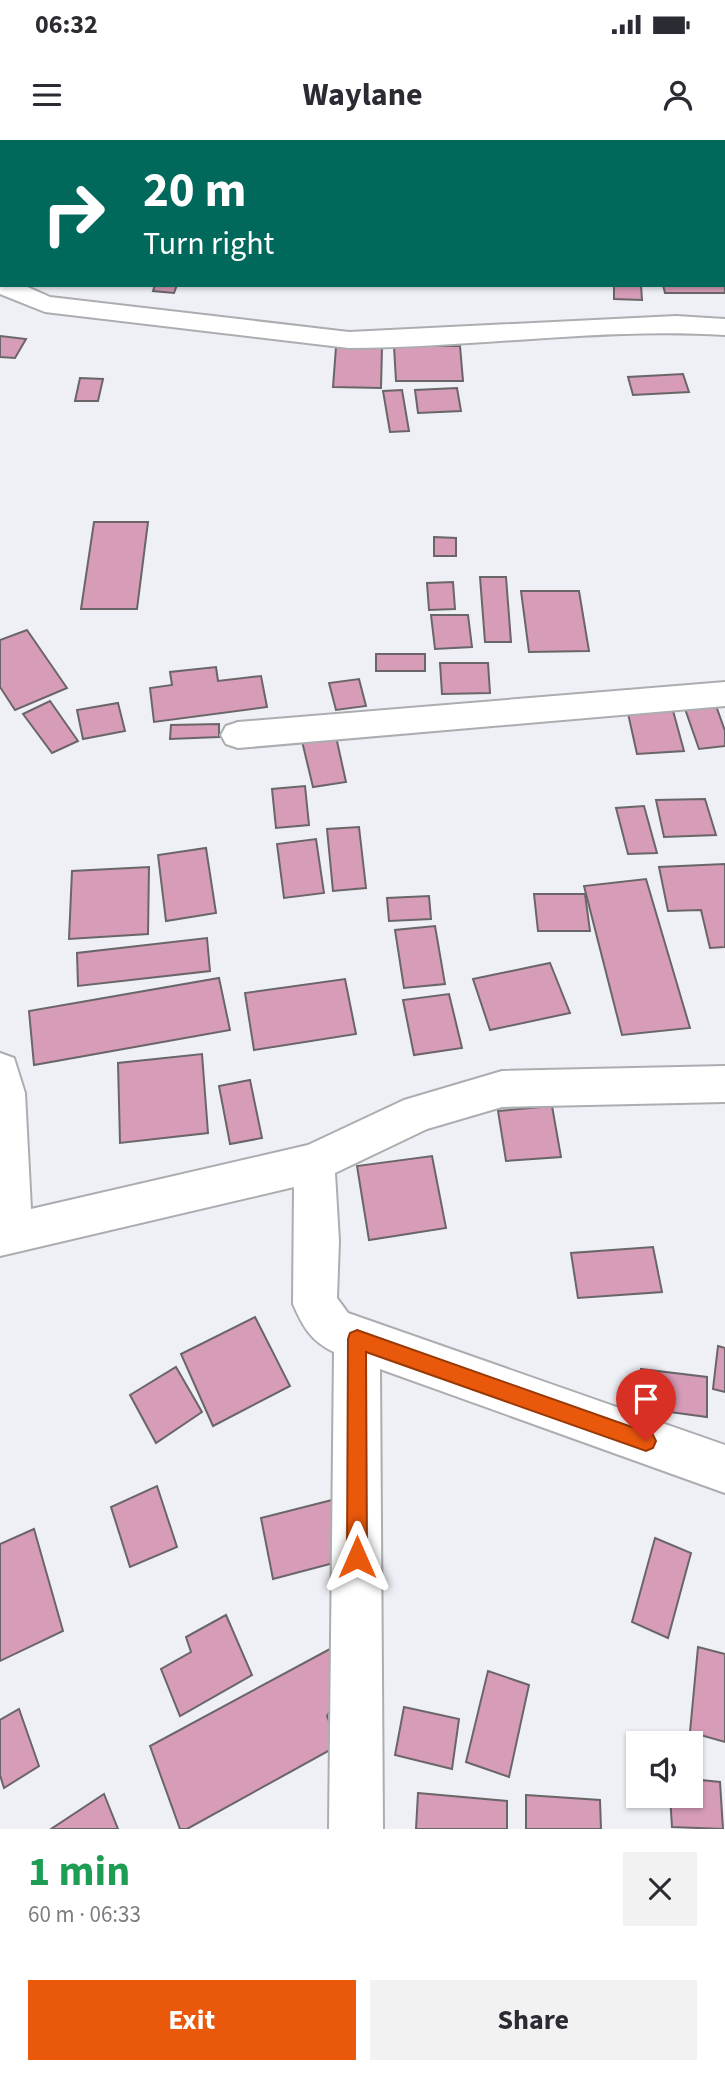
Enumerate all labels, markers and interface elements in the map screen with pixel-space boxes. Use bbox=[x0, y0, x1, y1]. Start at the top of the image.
text: 06:32 bbox=[35, 6, 98, 43]
text: Waylane bbox=[302, 72, 423, 118]
icon: menu bbox=[28, 76, 66, 114]
icon: person bbox=[659, 76, 697, 114]
text: 20 m bbox=[143, 156, 247, 226]
icon: right bbox=[28, 168, 119, 259]
text: Turn right bbox=[143, 221, 274, 267]
pin bbox=[616, 1369, 676, 1441]
icon: arrive bbox=[627, 1380, 665, 1418]
position arrow bbox=[320, 1520, 394, 1594]
map controls bbox=[626, 1731, 703, 1808]
button: sound bbox=[626, 1731, 703, 1808]
text: 1 min bbox=[28, 1842, 130, 1902]
button: close bbox=[623, 1852, 697, 1926]
text: 60 m · 06:33 bbox=[28, 1898, 141, 1931]
button: Exit bbox=[28, 1980, 356, 2060]
button: Share bbox=[370, 1980, 697, 2060]

